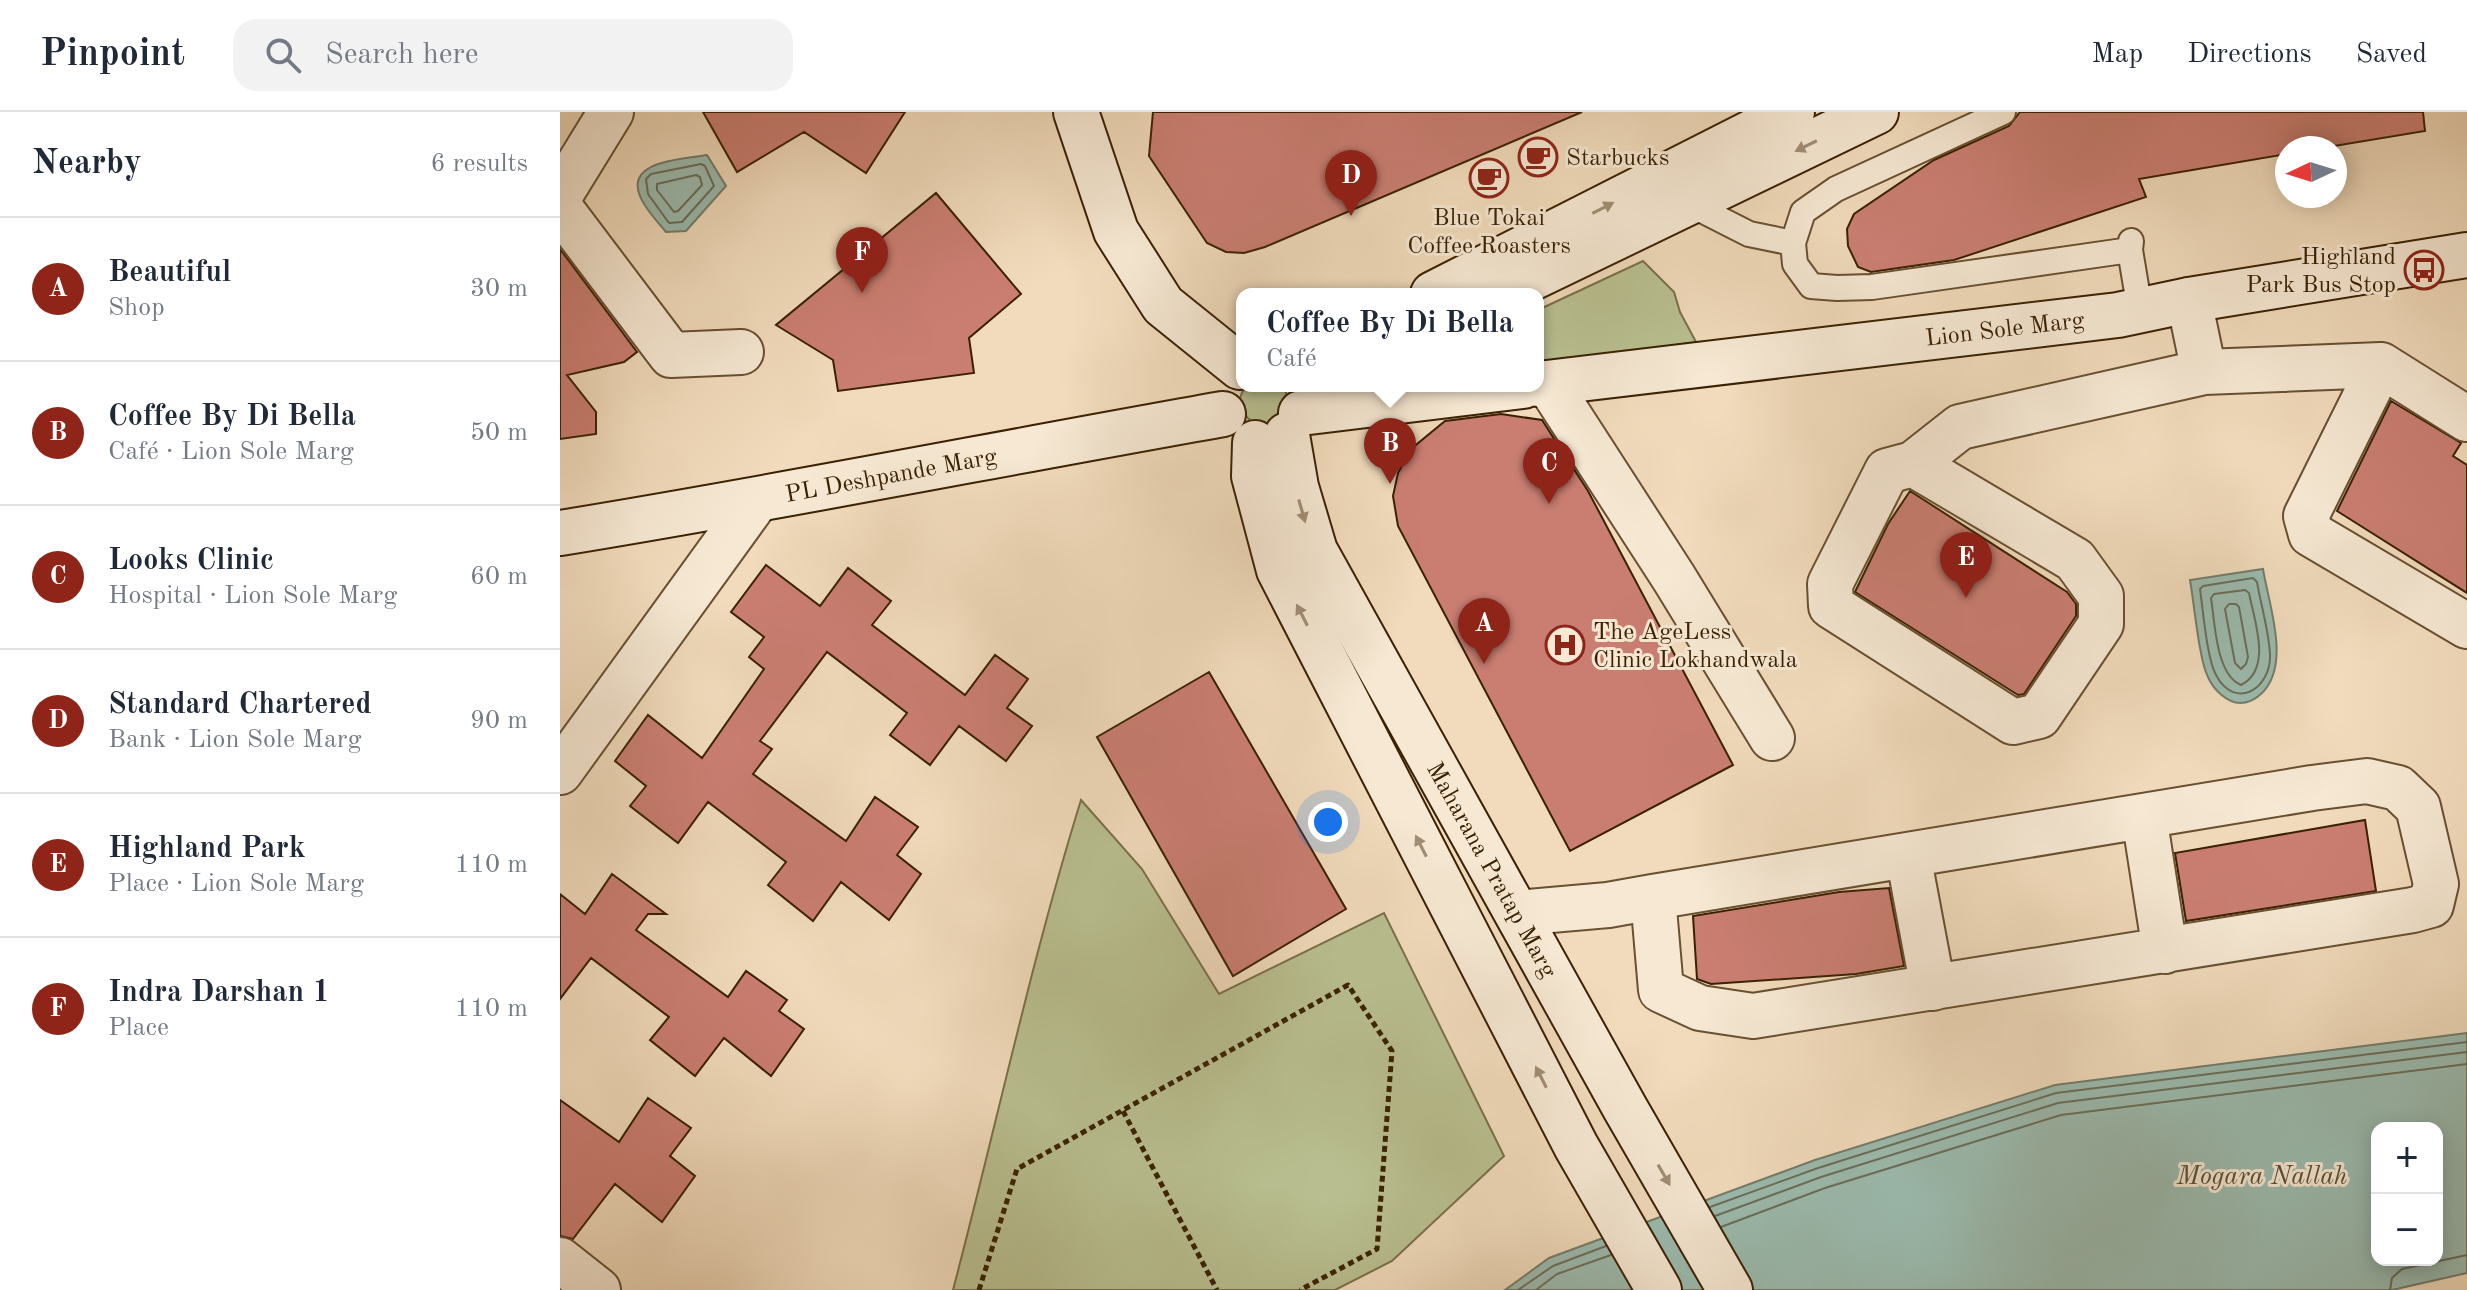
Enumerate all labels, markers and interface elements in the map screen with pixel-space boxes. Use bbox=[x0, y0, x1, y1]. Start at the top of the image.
search box bbox=[233, 19, 793, 91]
icon: search bbox=[261, 33, 305, 77]
text: Pinpoint bbox=[40, 36, 185, 74]
text: Search here bbox=[325, 40, 479, 70]
text: Map bbox=[2091, 41, 2143, 69]
text: Directions bbox=[2187, 41, 2312, 69]
text: Saved bbox=[2356, 41, 2427, 69]
cafe icon: Starbucks bbox=[1517, 136, 1559, 178]
north arrow bbox=[2275, 136, 2347, 208]
one-way arrow bbox=[1794, 139, 1818, 153]
text: Nearby bbox=[32, 147, 142, 181]
place label: Starbucks bbox=[1566, 147, 1669, 171]
pin: D bbox=[1325, 150, 1377, 216]
text: 6 results bbox=[430, 151, 528, 177]
cafe icon: Blue Tokai Coffee Roasters bbox=[1468, 157, 1510, 199]
one-way arrow bbox=[1591, 201, 1614, 215]
place label: Blue Tokai Coffee Roasters bbox=[1407, 207, 1571, 259]
pin: F bbox=[836, 227, 888, 293]
place label: Highland Park Bus Stop bbox=[2246, 246, 2396, 298]
bus stop icon: Highland Park Bus Stop bbox=[2403, 249, 2445, 291]
text: Beautiful bbox=[108, 258, 231, 288]
text: A bbox=[48, 276, 68, 302]
text: 30 m bbox=[470, 276, 528, 302]
popup bbox=[1236, 288, 1544, 392]
text: Shop bbox=[108, 295, 165, 321]
text: Coffee By Di Bella bbox=[1266, 309, 1514, 339]
street label: Lion Sole Marg bbox=[1924, 309, 2086, 352]
text: Café bbox=[1266, 346, 1317, 372]
text: Coffee By Di Bella bbox=[108, 402, 356, 432]
pin: B bbox=[1364, 418, 1416, 484]
text: B bbox=[49, 420, 67, 446]
text: 50 m bbox=[470, 420, 528, 446]
pin: C bbox=[1523, 438, 1575, 504]
text: Café · Lion Sole Marg bbox=[108, 439, 354, 465]
street label: PL Deshpande Marg bbox=[784, 445, 999, 508]
one-way arrow bbox=[1297, 499, 1309, 524]
pin: E bbox=[1940, 532, 1992, 598]
text: Looks Clinic bbox=[108, 546, 274, 576]
text: C bbox=[49, 564, 67, 590]
text: 60 m bbox=[470, 564, 528, 590]
text: Hospital · Lion Sole Marg bbox=[108, 583, 397, 609]
pin: A bbox=[1458, 598, 1510, 664]
one-way arrow bbox=[1296, 603, 1309, 626]
place label: The AgeLess Clinic Lokhandwala bbox=[1593, 621, 1798, 673]
hospital icon: The AgeLess Clinic Lokhandwala bbox=[1544, 624, 1586, 666]
text: Standard Chartered bbox=[108, 690, 372, 720]
text: D bbox=[48, 708, 68, 734]
text: 90 m bbox=[470, 708, 528, 734]
text: Bank · Lion Sole Marg bbox=[108, 727, 361, 753]
street label: Maharana Pratap Marg bbox=[1421, 759, 1560, 982]
your location bbox=[1308, 802, 1348, 842]
text: Highland Park bbox=[108, 834, 306, 864]
one-way arrow bbox=[1415, 834, 1428, 857]
text: E bbox=[49, 852, 67, 878]
text: 110 m bbox=[455, 852, 528, 878]
text: Place · Lion Sole Marg bbox=[108, 871, 364, 897]
text: Indra Darshan 1 bbox=[108, 978, 330, 1008]
text: F bbox=[49, 996, 67, 1022]
text: 110 m bbox=[455, 996, 528, 1022]
text: Place bbox=[108, 1015, 169, 1041]
one-way arrow bbox=[1534, 1066, 1548, 1088]
map controls bbox=[2371, 1122, 2443, 1266]
button: + bbox=[2371, 1122, 2443, 1194]
one-way arrow bbox=[1657, 1164, 1671, 1187]
water label: Mogara Nallah bbox=[2176, 1164, 2347, 1190]
button: − bbox=[2371, 1194, 2443, 1266]

